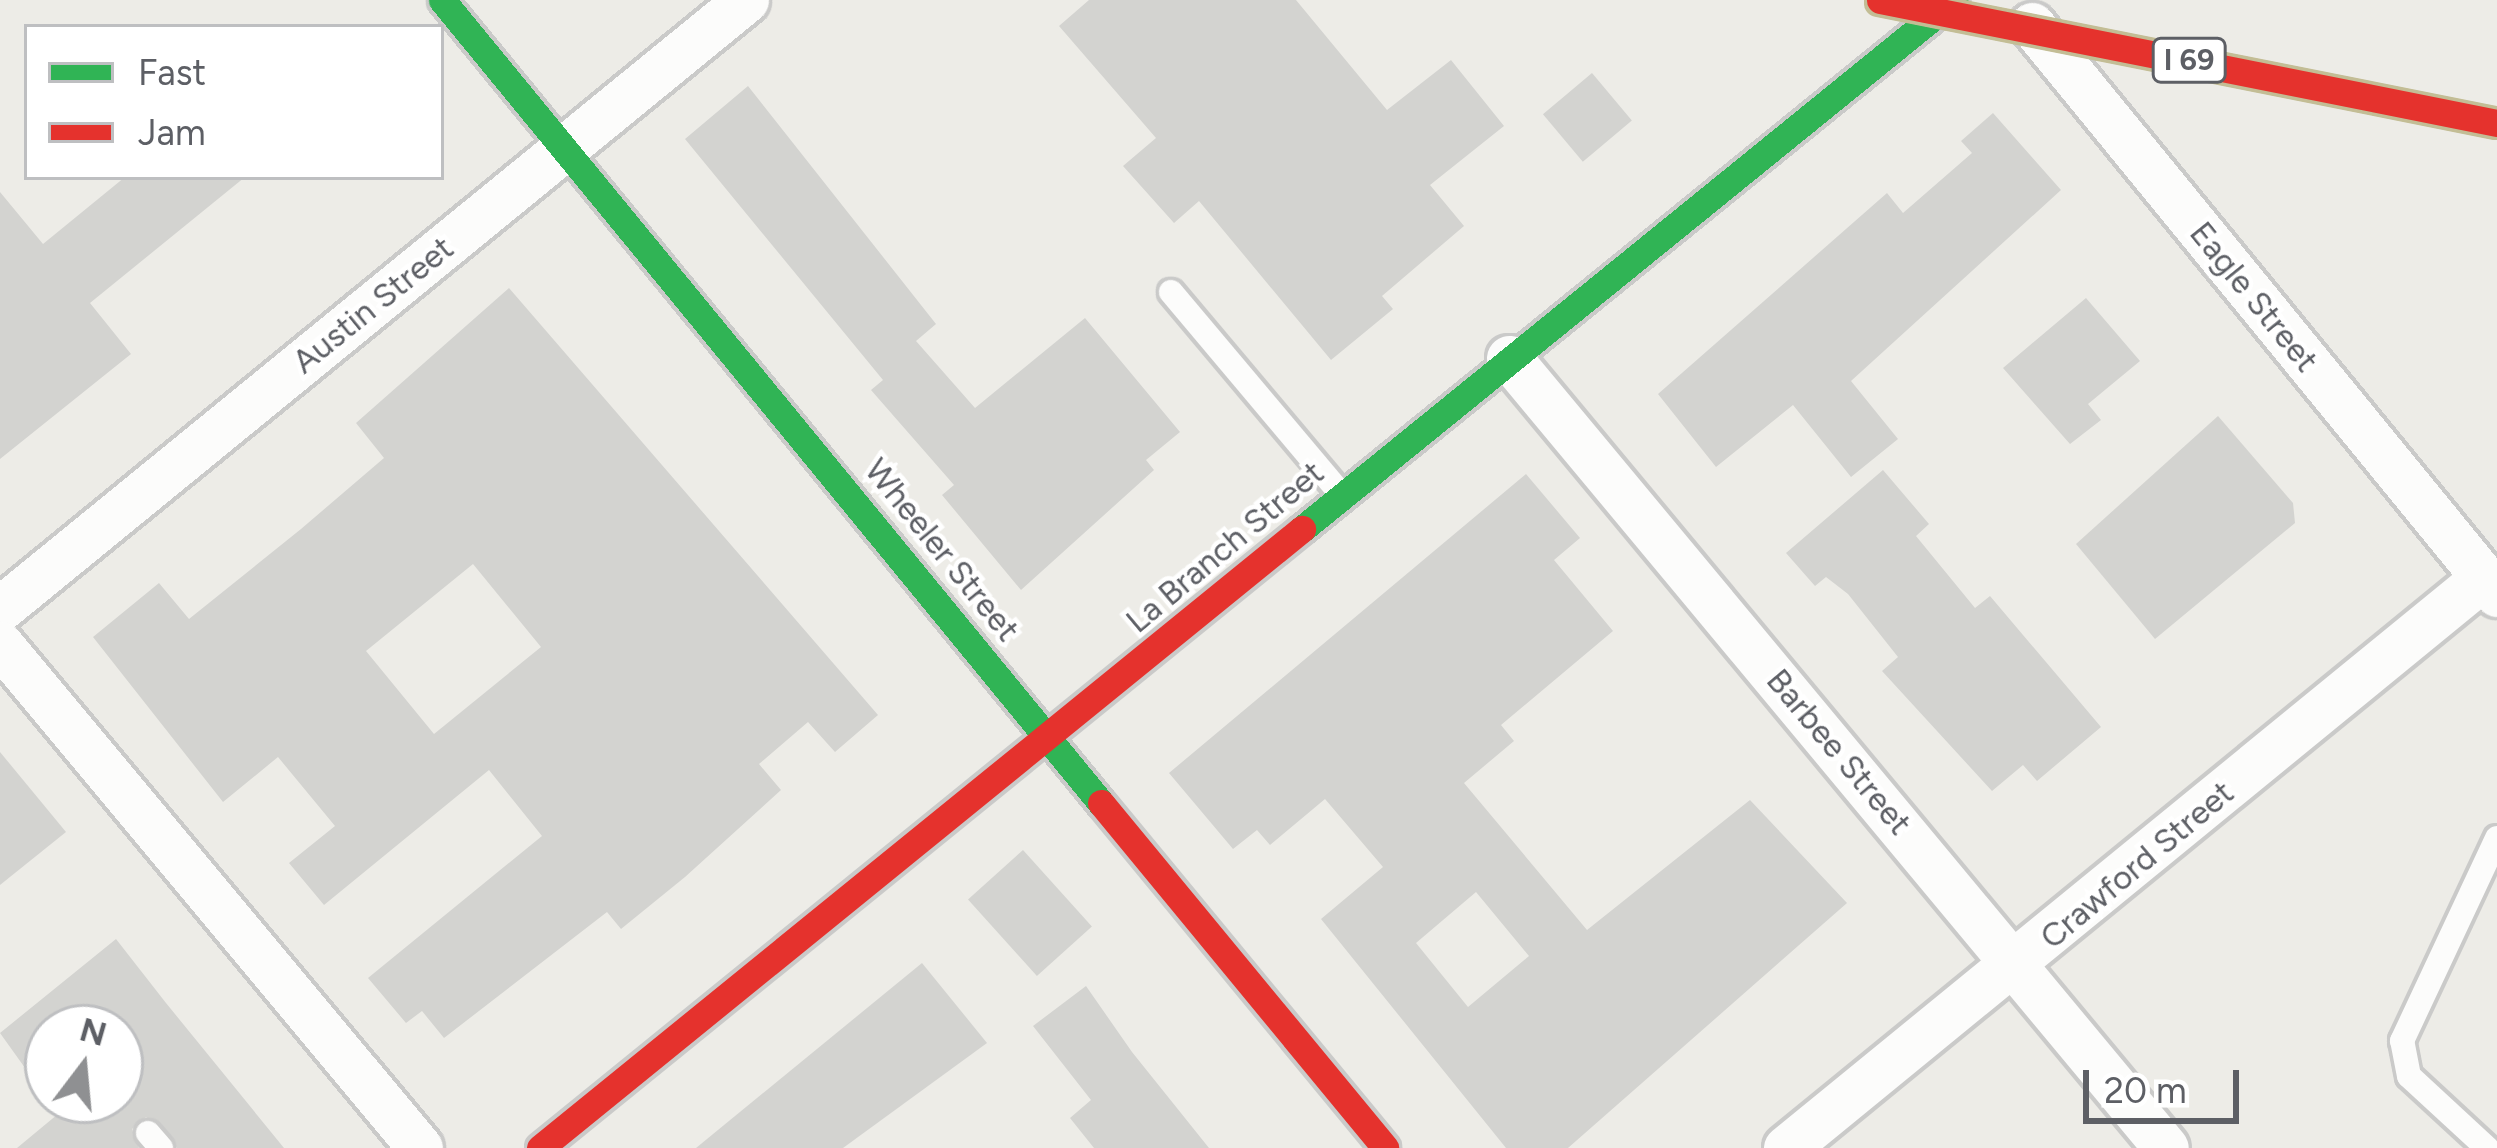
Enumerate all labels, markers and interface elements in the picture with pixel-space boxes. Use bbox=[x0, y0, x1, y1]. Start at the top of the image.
legend bbox=[24, 24, 444, 180]
road number: I 69 bbox=[2150, 36, 2228, 84]
text: Fast bbox=[138, 51, 206, 94]
text: Jam bbox=[138, 111, 206, 154]
street label: Eagle Street bbox=[2181, 214, 2327, 380]
street label: Austin Street bbox=[285, 228, 461, 382]
street label: Wheeler Street bbox=[856, 451, 1028, 649]
street label: La Branch Street bbox=[1118, 453, 1332, 641]
street label: Barbee Street bbox=[1758, 661, 1920, 843]
street label: Crawford Street bbox=[2032, 773, 2242, 957]
north arrow bbox=[24, 1004, 144, 1124]
text: N bbox=[76, 1010, 111, 1054]
scale bar bbox=[2089, 1046, 2245, 1120]
text: 20 m bbox=[2104, 1069, 2187, 1112]

